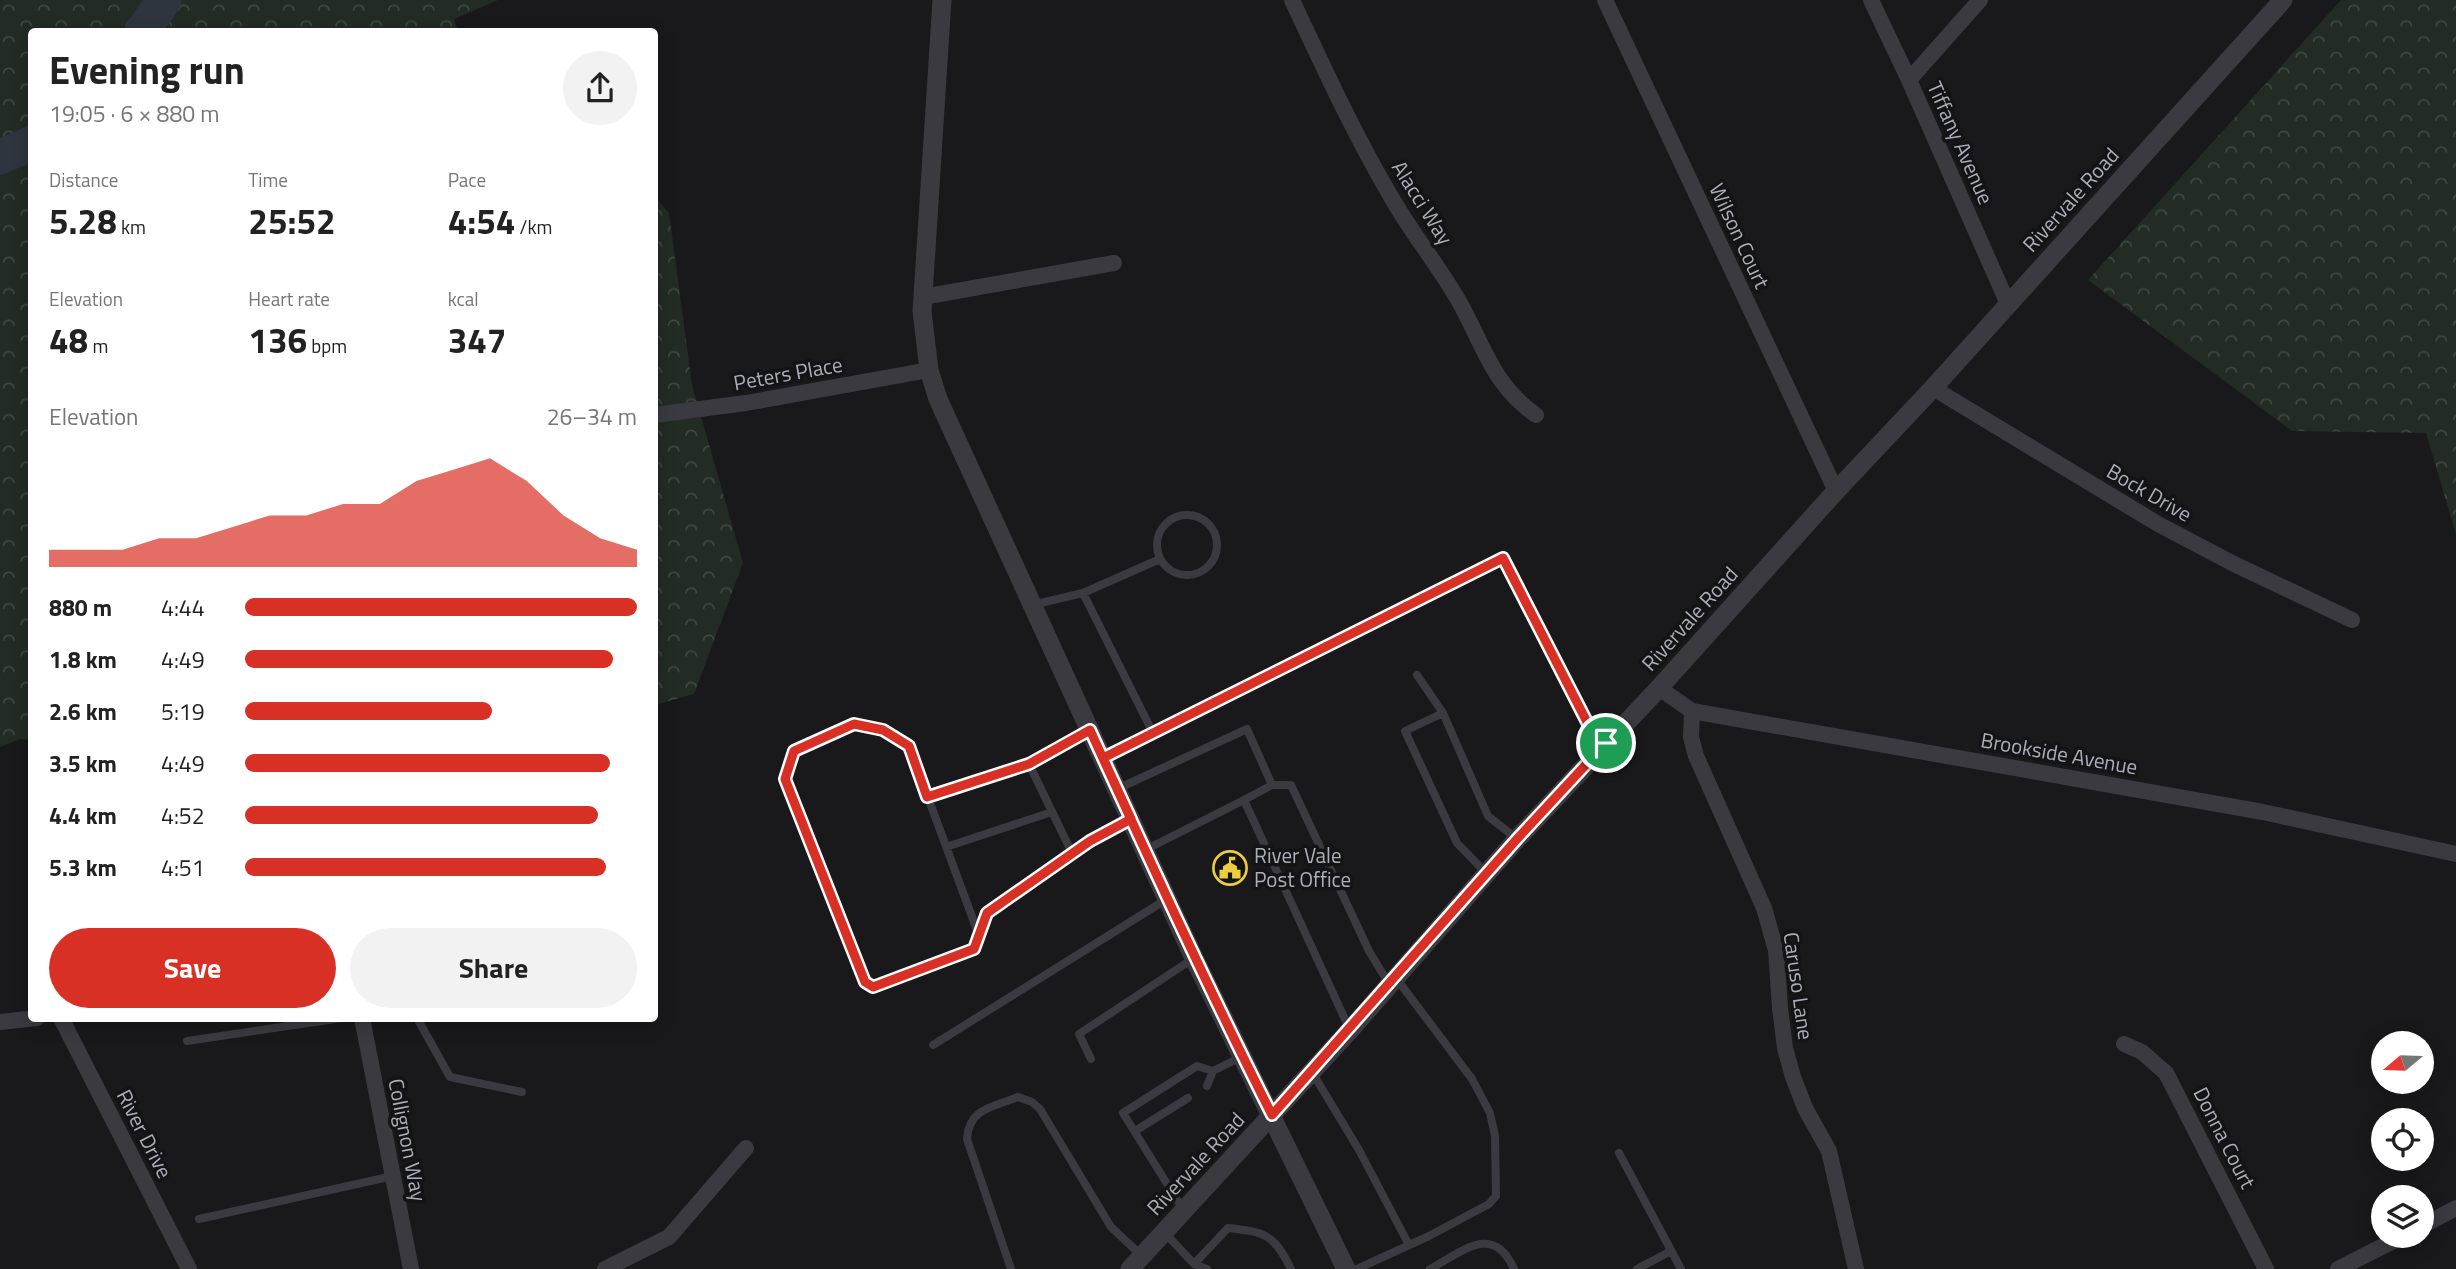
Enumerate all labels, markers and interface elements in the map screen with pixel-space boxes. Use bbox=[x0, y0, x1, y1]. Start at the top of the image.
text: Evening run bbox=[49, 41, 245, 99]
button: share bbox=[563, 51, 637, 125]
street label: Tiffany Avenue bbox=[1920, 76, 2002, 209]
text: 19:05 · 6 × 880 m bbox=[49, 96, 219, 131]
street label: Rivervale Road bbox=[2014, 140, 2126, 259]
street label: Alacci Way bbox=[1384, 154, 1461, 251]
text: Distance bbox=[49, 165, 118, 194]
text: Time bbox=[248, 165, 288, 194]
text: Pace bbox=[448, 165, 486, 194]
street label: Wilson Court bbox=[1702, 178, 1779, 294]
text: 5.28 bbox=[49, 194, 117, 248]
text: 25:52 bbox=[248, 194, 336, 248]
text: 4:54 bbox=[448, 194, 515, 248]
text: km bbox=[117, 212, 146, 241]
text: /km bbox=[515, 212, 552, 241]
text: Elevation bbox=[49, 284, 123, 313]
text: Heart rate bbox=[248, 284, 330, 313]
text: kcal bbox=[448, 284, 479, 313]
text: 48 bbox=[49, 313, 88, 367]
text: 136 bbox=[248, 313, 307, 367]
text: 347 bbox=[448, 313, 506, 367]
text: m bbox=[88, 331, 108, 360]
text: bpm bbox=[307, 331, 347, 360]
street label: Peters Place bbox=[731, 348, 845, 398]
text: Elevation bbox=[49, 399, 138, 434]
text: 26–34 m bbox=[547, 399, 637, 434]
street label: Bock Drive bbox=[2101, 455, 2198, 529]
street label: Rivervale Road bbox=[1633, 559, 1745, 678]
text: 880 m bbox=[49, 590, 112, 625]
text: 4:44 bbox=[161, 590, 205, 625]
text: 1.8 km bbox=[49, 642, 117, 677]
text: 4:49 bbox=[161, 642, 205, 677]
text: 2.6 km bbox=[49, 694, 117, 729]
text: 5:19 bbox=[161, 694, 205, 729]
pin bbox=[1576, 713, 1636, 773]
street label: Brookside Avenue bbox=[1978, 723, 2140, 783]
icon: arrive bbox=[1587, 724, 1625, 762]
text: 3.5 km bbox=[49, 746, 117, 781]
text: 4:49 bbox=[161, 746, 205, 781]
text: 4.4 km bbox=[49, 798, 117, 833]
text: 4:52 bbox=[161, 798, 205, 833]
place label: River Vale Post Office bbox=[1254, 839, 1351, 895]
public building icon: River Vale Post Office bbox=[1211, 849, 1249, 887]
text: 5.3 km bbox=[49, 850, 117, 885]
text: 4:51 bbox=[161, 850, 205, 885]
button: Save bbox=[49, 928, 336, 1008]
button: Share bbox=[350, 928, 637, 1008]
street label: Caruso Lane bbox=[1776, 930, 1822, 1042]
north arrow bbox=[2371, 1031, 2434, 1094]
map controls bbox=[2371, 1031, 2434, 1248]
street label: Collignon Way bbox=[380, 1076, 436, 1204]
street label: Donna Court bbox=[2186, 1081, 2264, 1195]
street label: River Drive bbox=[109, 1084, 181, 1184]
street label: Rivervale Road bbox=[1139, 1104, 1252, 1222]
button: locate bbox=[2371, 1108, 2434, 1171]
button: layers bbox=[2371, 1185, 2434, 1248]

